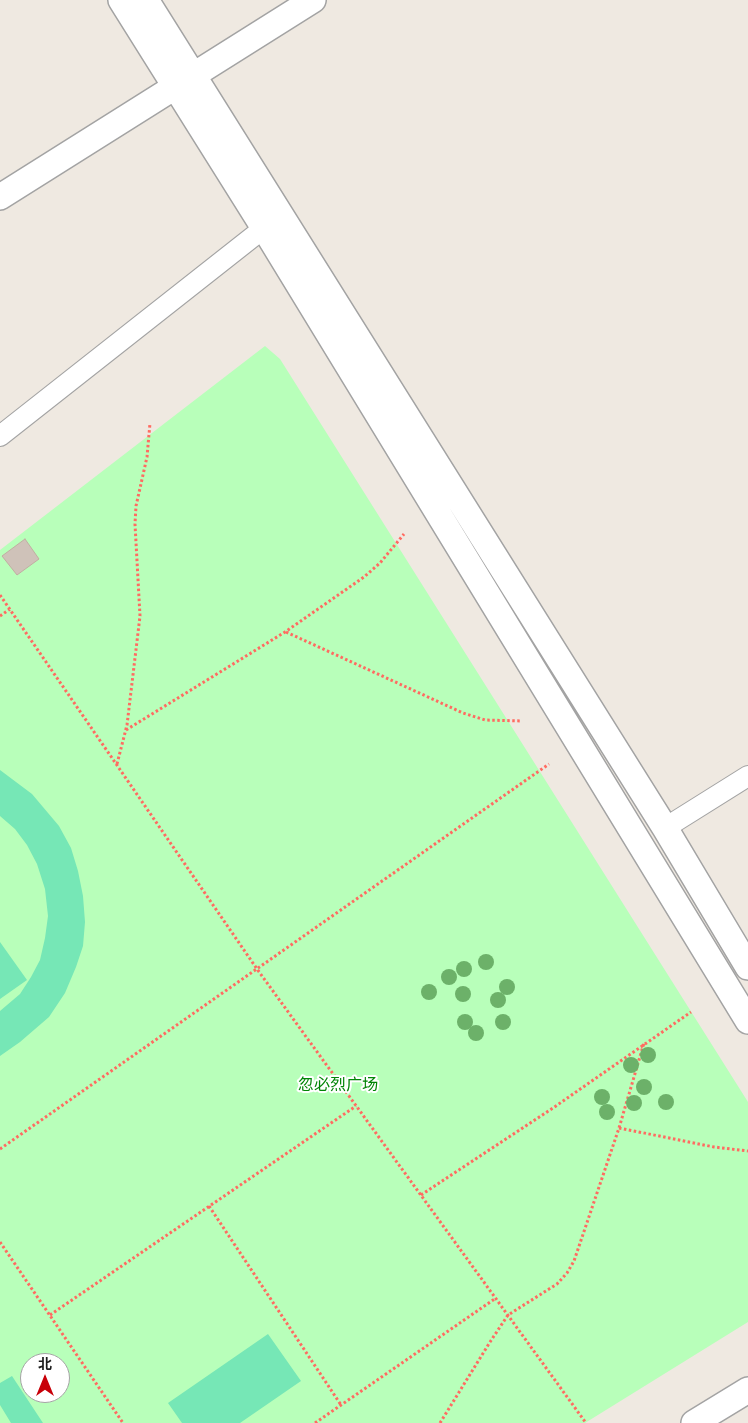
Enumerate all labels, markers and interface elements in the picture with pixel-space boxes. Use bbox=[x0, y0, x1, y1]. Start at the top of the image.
park label: 忽必烈广场 bbox=[298, 1075, 378, 1095]
north arrow bbox=[20, 1353, 70, 1403]
text: 北 bbox=[38, 1355, 52, 1373]

